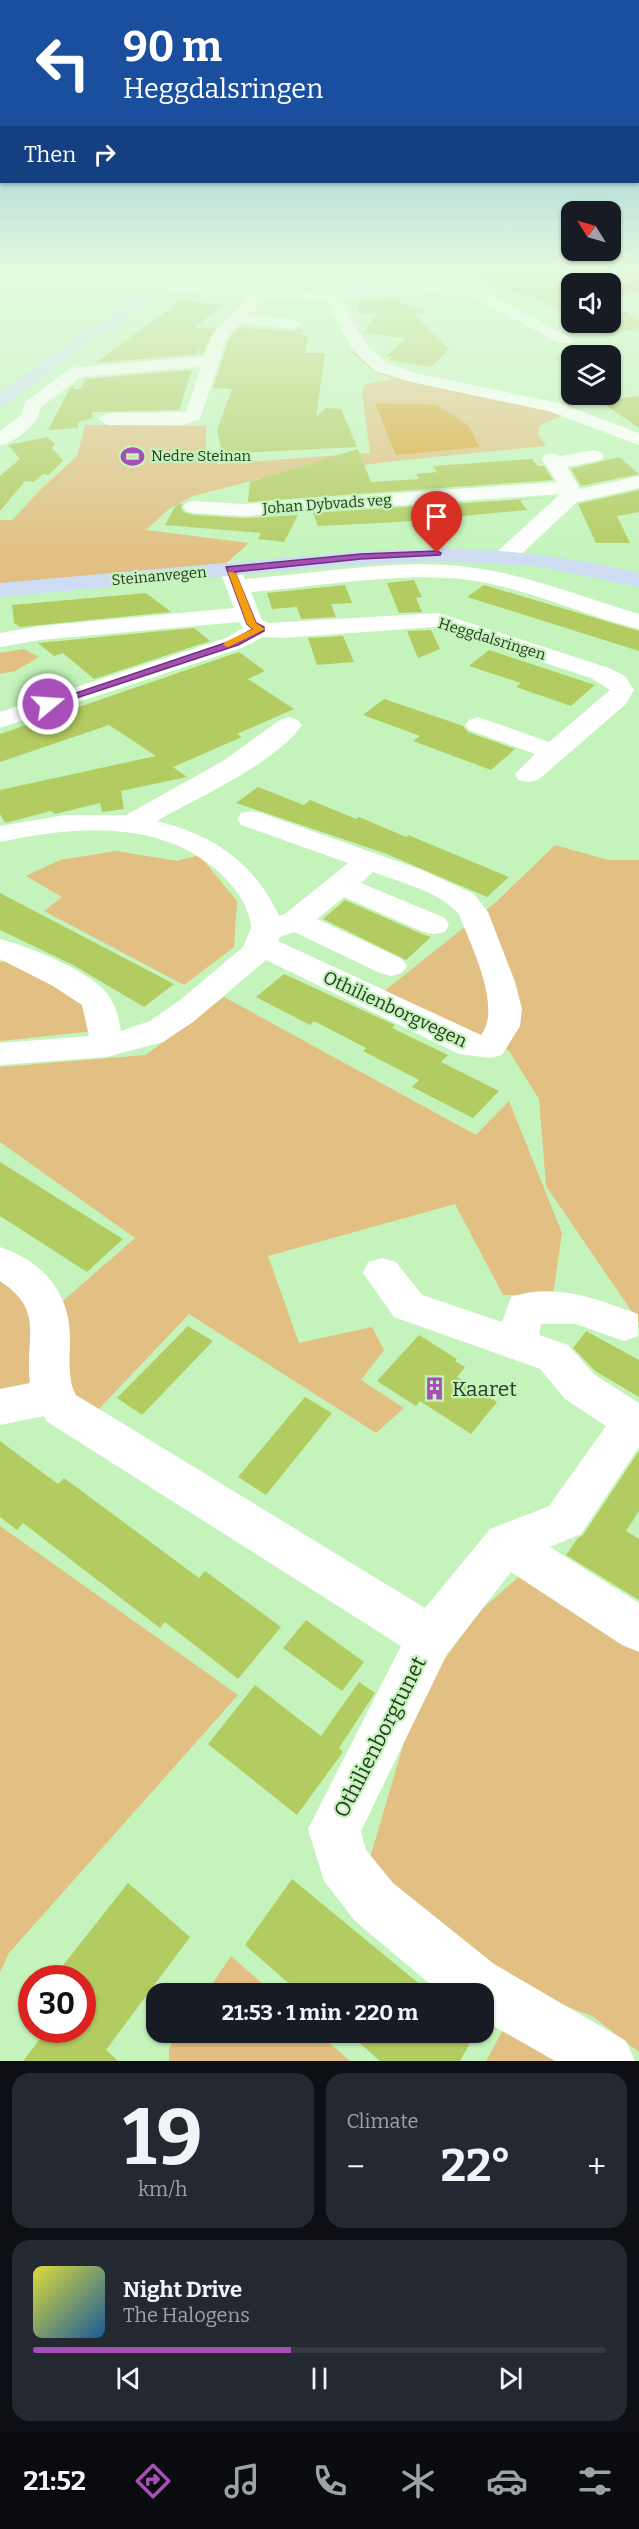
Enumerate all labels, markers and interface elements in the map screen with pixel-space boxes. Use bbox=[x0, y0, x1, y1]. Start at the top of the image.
text: 90 m bbox=[123, 22, 222, 72]
icon: left bbox=[24, 24, 102, 102]
text: Heggdalsringen bbox=[123, 73, 323, 105]
icon: right bbox=[88, 138, 121, 171]
text: Then bbox=[24, 141, 76, 168]
north arrow bbox=[561, 201, 621, 261]
map controls bbox=[561, 201, 621, 405]
button: sound bbox=[561, 273, 621, 333]
button: layers bbox=[561, 345, 621, 405]
sports icon: Nedre Steinan bbox=[120, 443, 146, 469]
place label: Nedre Steinan bbox=[151, 447, 252, 465]
street label: Johan Dybvads veg bbox=[261, 491, 392, 518]
pin bbox=[411, 491, 462, 553]
icon: arrive bbox=[420, 500, 453, 533]
street label: Steinanvegen bbox=[111, 563, 208, 589]
street label: Heggdalsringen bbox=[436, 614, 548, 664]
position arrow bbox=[16, 672, 80, 736]
street label: Othilienborgvegen bbox=[320, 966, 471, 1052]
building icon: Kaaret bbox=[421, 1376, 447, 1402]
place label: Kaaret bbox=[452, 1376, 517, 1402]
street label: Othilienborgtunet bbox=[328, 1652, 432, 1822]
speed limit sign: 30 bbox=[18, 1965, 96, 2043]
text: 21:53 · 1 min · 220 m bbox=[222, 1999, 418, 2026]
text: 19 bbox=[123, 2091, 203, 2185]
text: Climate bbox=[347, 2109, 418, 2133]
text: 22° bbox=[441, 2139, 511, 2193]
text: − bbox=[347, 2147, 365, 2187]
text: + bbox=[587, 2147, 606, 2187]
text: km/h bbox=[138, 2177, 188, 2201]
text: Night Drive bbox=[123, 2276, 242, 2303]
text: The Halogens bbox=[123, 2303, 250, 2327]
icon: previous bbox=[112, 2362, 145, 2395]
icon: pause bbox=[303, 2362, 336, 2395]
icon: next bbox=[494, 2362, 527, 2395]
icon: directions bbox=[132, 2460, 174, 2502]
icon: music bbox=[221, 2460, 263, 2502]
icon: phone bbox=[309, 2460, 351, 2502]
icon: climate bbox=[397, 2460, 439, 2502]
icon: car bbox=[486, 2460, 528, 2502]
icon: filters bbox=[574, 2460, 616, 2502]
text: 21:52 bbox=[23, 2465, 86, 2497]

